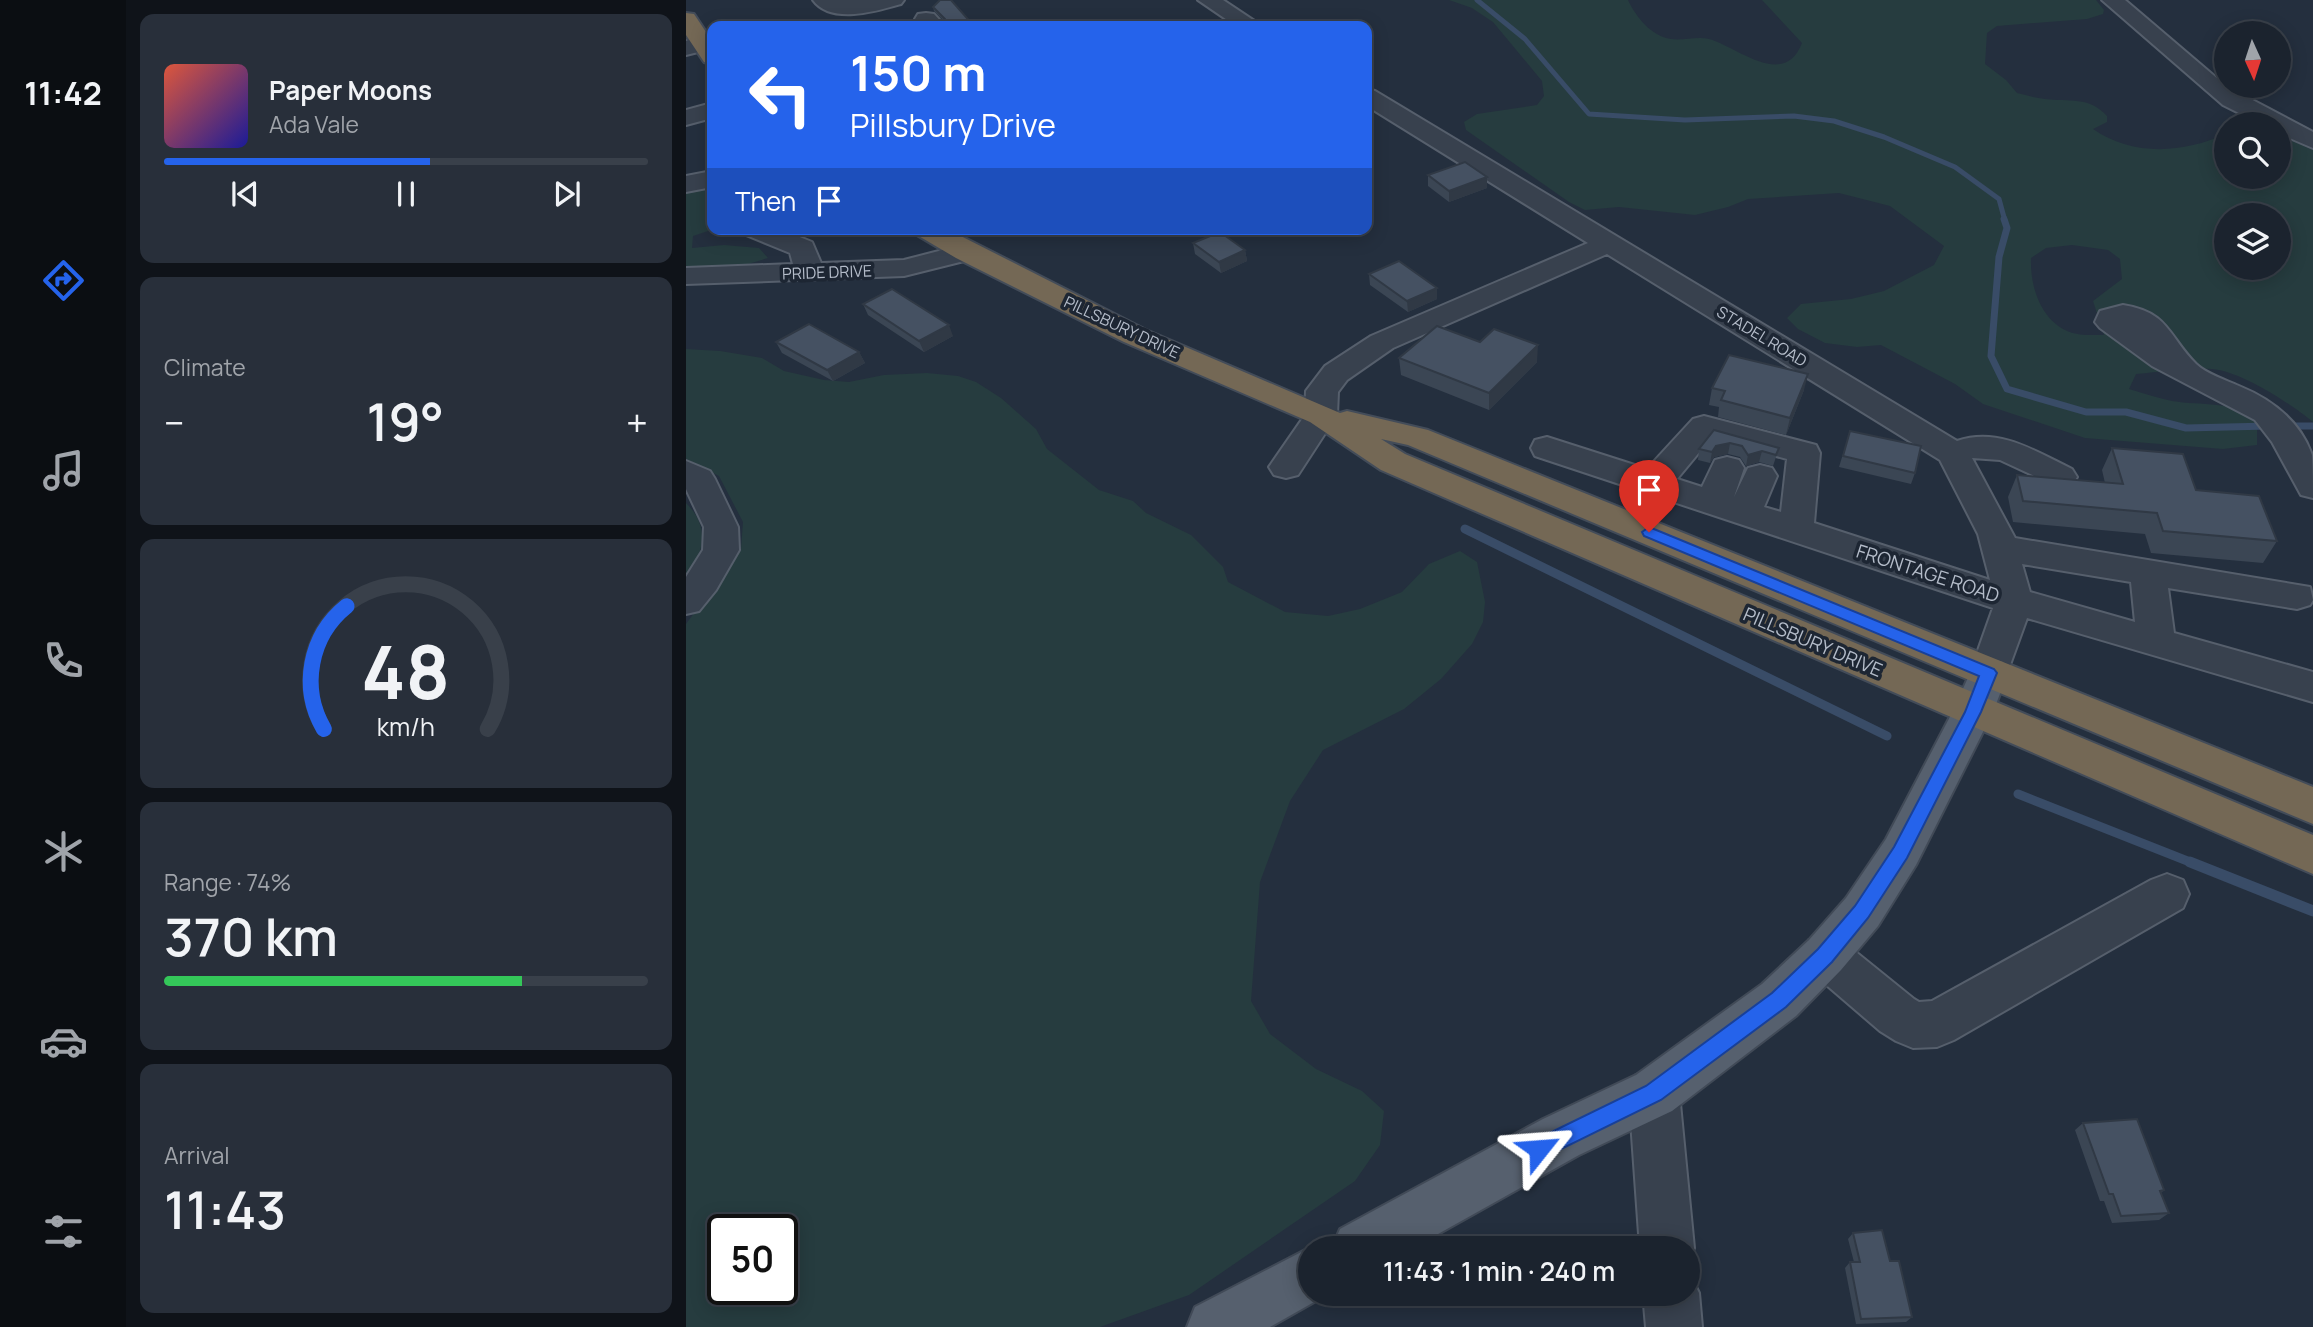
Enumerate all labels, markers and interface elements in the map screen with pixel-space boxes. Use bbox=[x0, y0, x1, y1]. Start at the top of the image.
north arrow bbox=[2214, 21, 2291, 98]
map controls bbox=[2214, 21, 2291, 280]
text: 150 m bbox=[850, 39, 986, 106]
icon: left bbox=[735, 49, 826, 140]
text: 11:42 bbox=[24, 71, 102, 115]
text: Paper Moons bbox=[269, 72, 432, 108]
text: Pillsbury Drive bbox=[850, 103, 1056, 147]
text: Ada Vale bbox=[269, 108, 359, 140]
button: search bbox=[2214, 112, 2291, 189]
icon: previous bbox=[226, 175, 264, 213]
icon: pause bbox=[387, 175, 425, 213]
icon: next bbox=[548, 175, 586, 213]
icon: arrive bbox=[810, 182, 848, 220]
text: Then bbox=[735, 183, 796, 219]
button: layers bbox=[2214, 203, 2291, 280]
icon: directions bbox=[39, 256, 88, 305]
street label: PRIDE DRIVE bbox=[782, 259, 872, 285]
street label: PILLSBURY DRIVE bbox=[1061, 291, 1183, 363]
street label: STADEL ROAD bbox=[1713, 300, 1812, 372]
text: Climate bbox=[164, 351, 246, 383]
text: 19° bbox=[366, 386, 444, 457]
text: − bbox=[164, 396, 185, 448]
text: + bbox=[626, 396, 648, 448]
icon: music bbox=[39, 446, 88, 495]
pin bbox=[1619, 460, 1679, 532]
icon: arrive bbox=[1630, 471, 1668, 509]
street label: FRONTAGE ROAD bbox=[1853, 538, 2003, 608]
street label: PILLSBURY DRIVE bbox=[1739, 601, 1887, 683]
text: 48 bbox=[362, 622, 450, 722]
icon: phone bbox=[39, 636, 88, 685]
text: km/h bbox=[377, 709, 435, 744]
icon: climate bbox=[39, 827, 88, 876]
text: Range · 74% bbox=[164, 866, 291, 898]
text: 370 km bbox=[164, 901, 338, 972]
icon: car bbox=[39, 1017, 88, 1066]
position arrow bbox=[1502, 1112, 1576, 1186]
text: Arrival bbox=[164, 1139, 230, 1171]
text: 11:43 bbox=[164, 1174, 286, 1245]
icon: filters bbox=[39, 1207, 88, 1256]
speed limit sign: 50 bbox=[707, 1214, 798, 1305]
text: 11:43 · 1 min · 240 m bbox=[1383, 1253, 1615, 1289]

